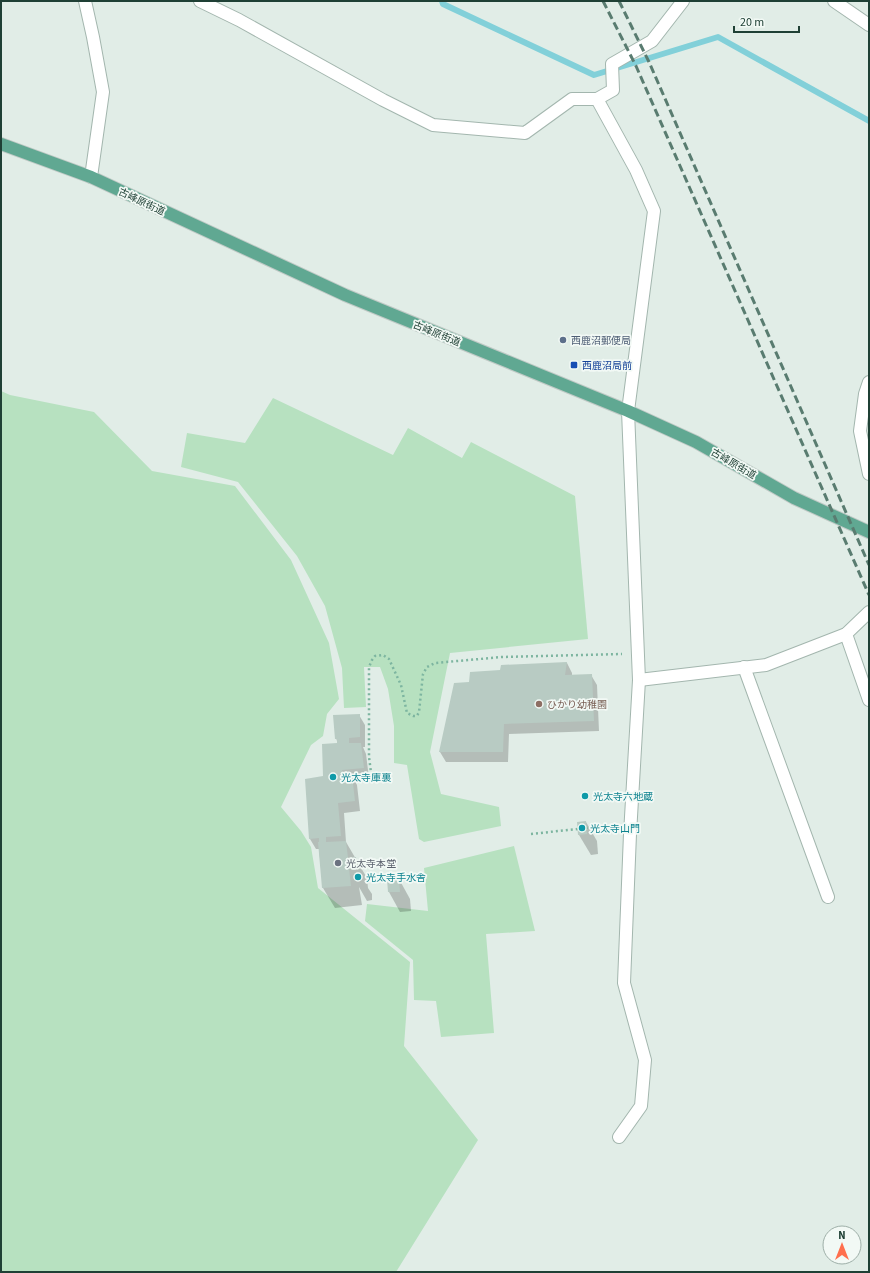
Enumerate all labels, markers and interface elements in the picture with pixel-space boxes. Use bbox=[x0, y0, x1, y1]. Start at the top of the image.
scale bar bbox=[734, 8, 799, 34]
text: 20 m bbox=[740, 14, 764, 31]
street label: 古峰原街道 bbox=[116, 185, 167, 219]
street label: 古峰原街道 bbox=[411, 318, 462, 350]
place label: 西鹿沼郵便局 bbox=[571, 334, 631, 348]
marker: 西鹿沼郵便局 bbox=[558, 335, 568, 345]
place label: 西鹿沼局前 bbox=[582, 359, 632, 373]
marker: 西鹿沼局前 bbox=[569, 360, 579, 370]
street label: 古峰原街道 bbox=[708, 445, 759, 482]
place label: ひかり幼稚園 bbox=[547, 698, 607, 712]
marker: ひかり幼稚園 bbox=[534, 699, 544, 709]
place label: 光太寺庫裏 bbox=[341, 771, 392, 785]
marker: 光太寺庫裏 bbox=[328, 772, 338, 782]
place label: 光太寺六地蔵 bbox=[593, 790, 653, 804]
marker: 光太寺六地蔵 bbox=[580, 791, 590, 801]
place label: 光太寺山門 bbox=[590, 822, 640, 836]
marker: 光太寺山門 bbox=[577, 823, 587, 833]
place label: 光太寺本堂 bbox=[346, 857, 396, 871]
marker: 光太寺本堂 bbox=[333, 858, 343, 868]
place label: 光太寺手水舎 bbox=[366, 871, 426, 885]
marker: 光太寺手水舎 bbox=[353, 872, 363, 882]
north arrow bbox=[822, 1225, 862, 1265]
text: N bbox=[838, 1228, 846, 1243]

